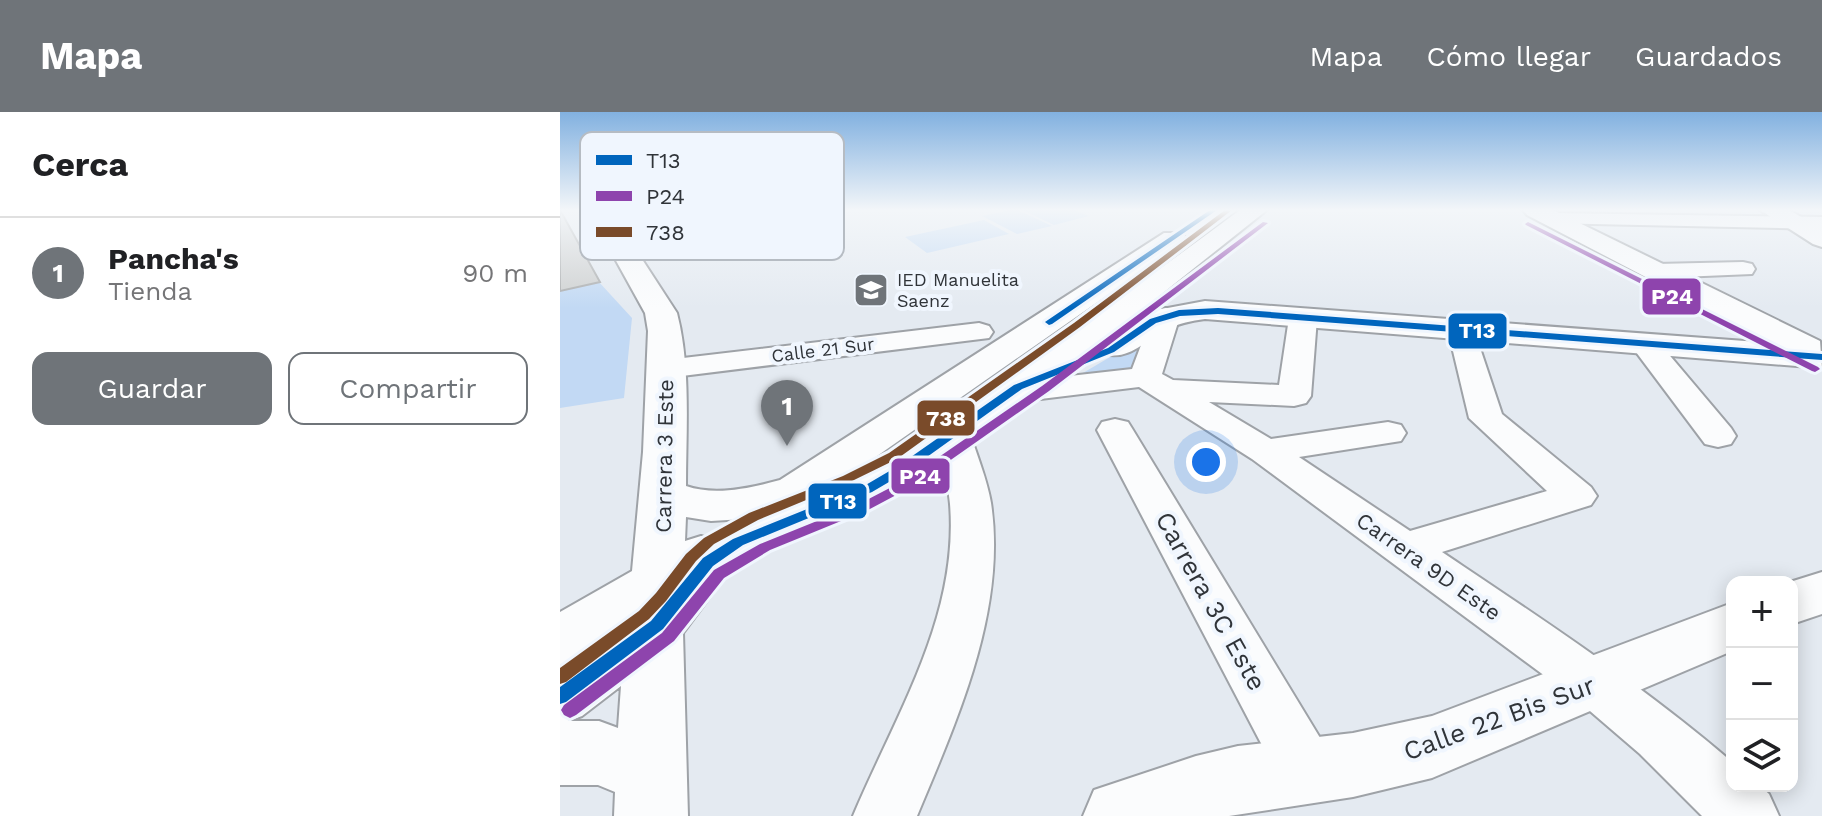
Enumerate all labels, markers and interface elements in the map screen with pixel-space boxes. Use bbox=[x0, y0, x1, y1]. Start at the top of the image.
text: Mapa bbox=[40, 34, 142, 78]
text: Mapa bbox=[1310, 40, 1383, 73]
text: Cómo llegar bbox=[1427, 40, 1591, 73]
text: Guardados bbox=[1635, 40, 1782, 73]
legend bbox=[580, 132, 844, 260]
text: Cerca bbox=[32, 144, 128, 184]
text: T13 bbox=[646, 148, 681, 173]
text: P24 bbox=[646, 184, 685, 209]
text: 738 bbox=[646, 220, 685, 245]
text: Pancha's bbox=[108, 241, 239, 276]
text: 1 bbox=[52, 258, 64, 288]
text: 90 m bbox=[462, 258, 528, 288]
place label: IED Manuelita Saenz bbox=[897, 269, 1019, 311]
school or university icon: IED Manuelita Saenz bbox=[852, 271, 890, 309]
text: Tienda bbox=[108, 276, 192, 306]
line badge: P24 bbox=[1641, 277, 1702, 316]
text: P24 bbox=[1651, 284, 1693, 309]
line badge: T13 bbox=[1447, 312, 1508, 350]
text: T13 bbox=[1459, 318, 1495, 343]
street label: Calle 21 Sur bbox=[770, 333, 876, 366]
button: Guardar bbox=[32, 352, 272, 425]
button: Compartir bbox=[288, 352, 528, 425]
street label: Carrera 3 Este bbox=[651, 379, 678, 533]
pin: 1 bbox=[761, 380, 813, 446]
line badge: 738 bbox=[916, 399, 976, 437]
text: 738 bbox=[926, 406, 966, 431]
your location bbox=[1186, 442, 1226, 482]
line badge: P24 bbox=[890, 457, 951, 495]
text: P24 bbox=[899, 464, 941, 489]
line badge: T13 bbox=[807, 482, 868, 520]
text: T13 bbox=[820, 489, 856, 514]
street label: Carrera 3C Este bbox=[1149, 506, 1273, 696]
street label: Carrera 9D Este bbox=[1352, 507, 1506, 626]
map controls bbox=[1726, 576, 1798, 792]
button: + bbox=[1726, 576, 1798, 648]
button: − bbox=[1726, 648, 1798, 720]
street label: Calle 22 Bis Sur bbox=[1399, 670, 1599, 766]
button: layers bbox=[1726, 720, 1798, 792]

